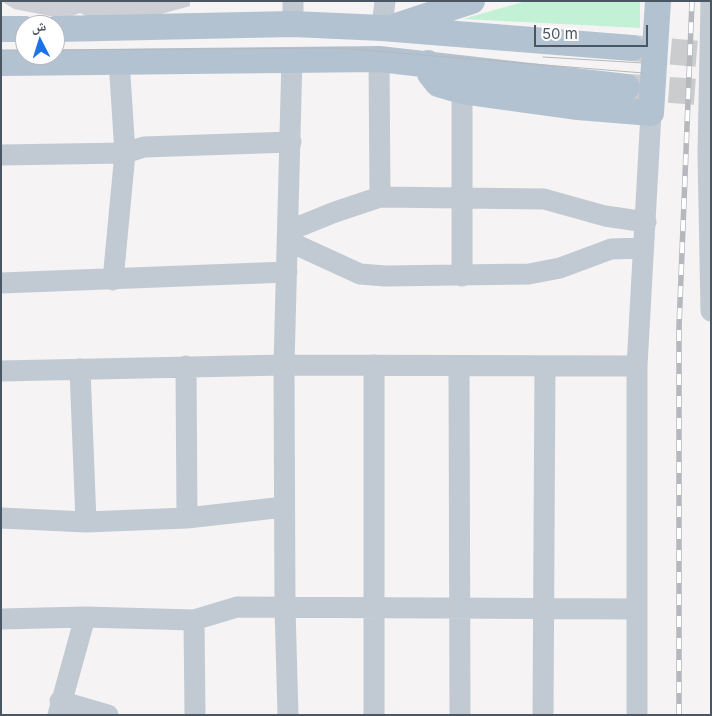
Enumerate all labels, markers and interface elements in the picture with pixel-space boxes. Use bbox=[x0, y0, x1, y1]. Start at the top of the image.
north arrow bbox=[15, 15, 65, 65]
scale bar bbox=[537, 15, 651, 47]
text: ش bbox=[31, 16, 47, 35]
text: 50 m bbox=[542, 24, 578, 43]

